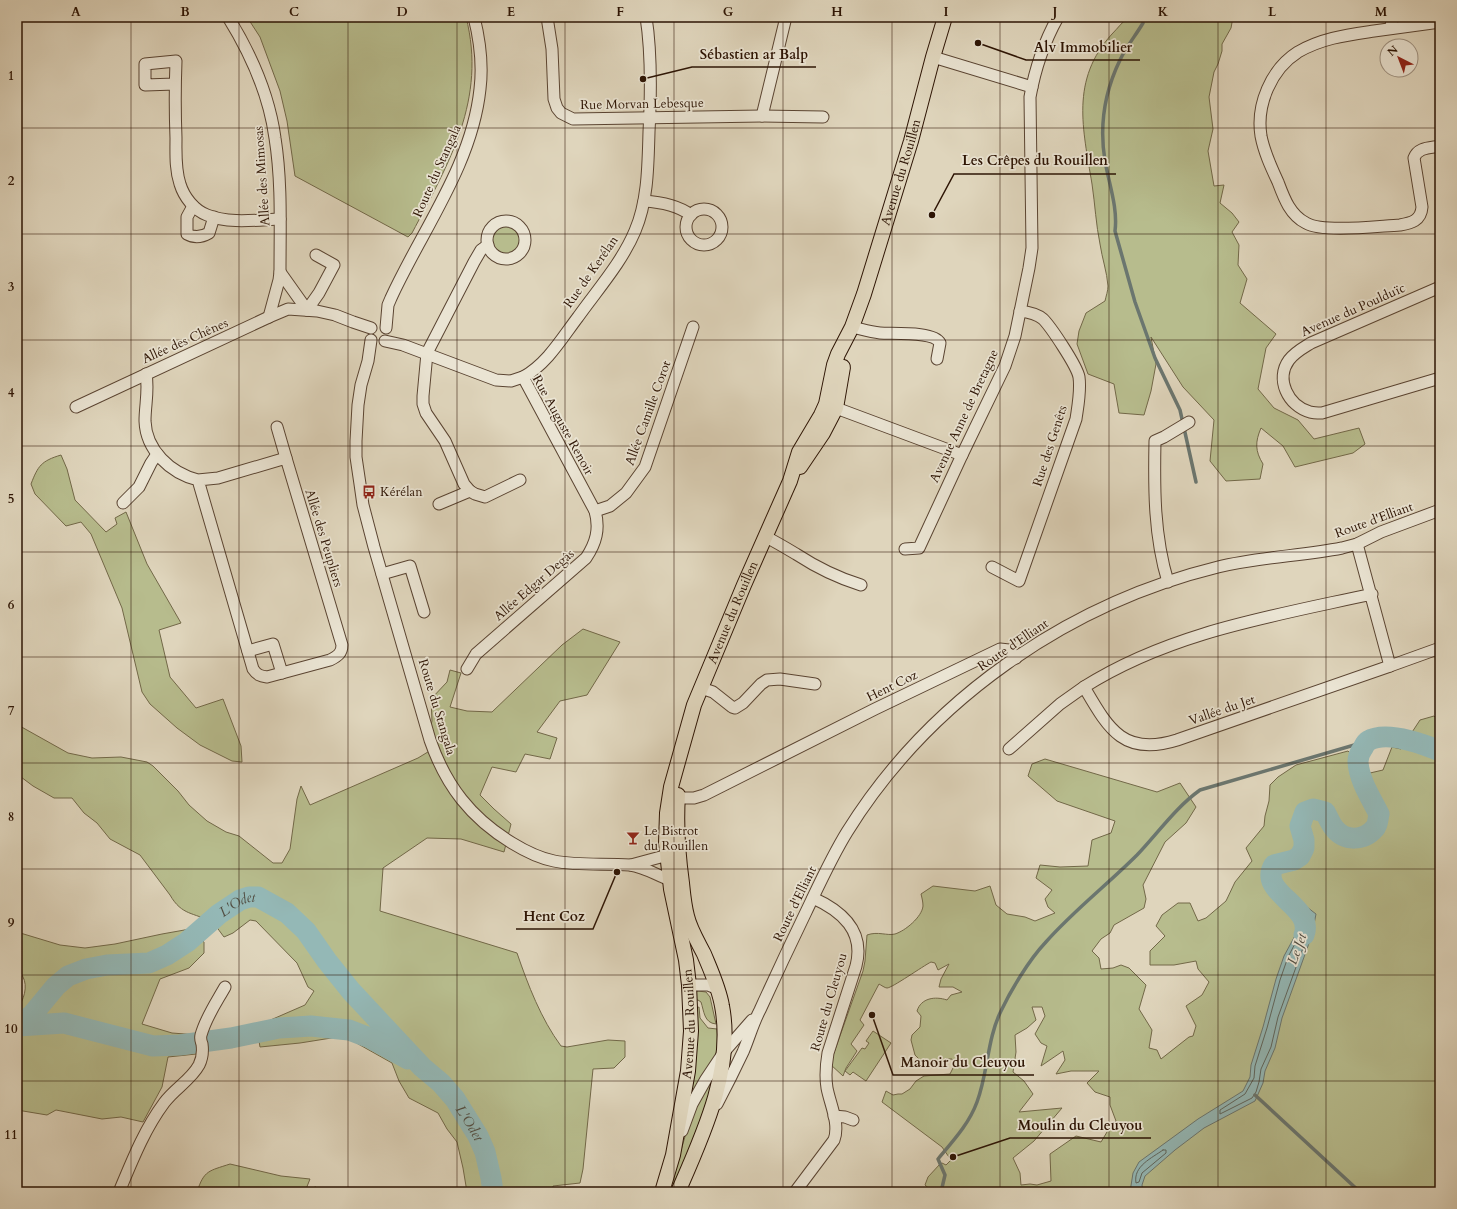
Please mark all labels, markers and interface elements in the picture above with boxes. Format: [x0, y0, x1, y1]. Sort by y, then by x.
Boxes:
text: A [71, 3, 81, 21]
text: B [180, 3, 190, 21]
text: C [289, 3, 299, 21]
text: D [396, 3, 408, 21]
text: E [507, 3, 515, 21]
text: F [616, 3, 624, 21]
text: G [723, 3, 734, 21]
text: H [831, 3, 843, 21]
text: I [943, 3, 949, 21]
text: J [1051, 3, 1058, 21]
text: K [1158, 3, 1169, 21]
text: L [1268, 3, 1277, 21]
text: M [1375, 3, 1388, 21]
callout: Alv Immobilier [1026, 34, 1140, 60]
text: Alv Immobilier [1034, 38, 1133, 57]
north arrow [1379, 38, 1419, 78]
callout: Sébastien ar Balp [692, 41, 816, 67]
text: N [1384, 42, 1402, 60]
text: Sébastien ar Balp [700, 45, 808, 64]
text: 1 [8, 67, 14, 85]
street label: Rue Morvan Lebesque [580, 94, 704, 114]
street label: Avenue du Rouillen [877, 117, 925, 228]
street label: Route du Stangala [409, 121, 466, 220]
street label: Allée des Mimosas [250, 125, 274, 227]
callout: Les Crêpes du Rouillen [954, 148, 1116, 174]
text: Les Crêpes du Rouillen [962, 151, 1108, 170]
text: 2 [8, 172, 15, 190]
street label: Rue de Kerélan [559, 232, 623, 312]
text: 3 [8, 278, 15, 296]
street label: Avenue du Poulduïc [1298, 279, 1408, 341]
street label: Allée des Chênes [139, 314, 231, 368]
street label: Avenue Anne de Bretagne [925, 346, 1003, 486]
street label: Allée Camille Corot [621, 358, 675, 468]
street label: Rue Auguste Renoir [528, 372, 598, 479]
text: 4 [8, 384, 15, 402]
street label: Rue des Genêts [1028, 403, 1072, 489]
place label: Kérélan [380, 483, 423, 501]
bus stop icon: Kérélan [361, 484, 377, 500]
street label: Allée des Peupliers [301, 487, 347, 589]
text: 5 [8, 490, 14, 508]
street label: Route d'Elliant [1332, 498, 1416, 542]
street label: Allée Edgar Degâs [490, 545, 578, 625]
street label: Avenue du Rouillen [703, 558, 763, 667]
text: 6 [8, 596, 15, 614]
street label: Route d'Elliant [974, 615, 1052, 675]
street label: Route du Stangala [414, 657, 460, 758]
street label: Hent Coz [864, 666, 921, 706]
street label: Vallée du Jet [1186, 690, 1258, 730]
text: 7 [8, 702, 15, 720]
text: 8 [8, 808, 14, 826]
place label: Le Bistrot du Rouillen [644, 822, 709, 855]
bar icon: Le Bistrot du Rouillen [625, 830, 641, 846]
street label: Route d'Elliant [769, 863, 821, 945]
water label: L'Odet [215, 887, 256, 921]
callout: Hent Coz [516, 903, 593, 929]
text: Hent Coz [523, 907, 585, 926]
text: 9 [8, 914, 15, 932]
water label: Le Jet [1283, 930, 1312, 967]
street label: Route du Cleuyou [806, 951, 852, 1053]
street label: Avenue du Rouillen [678, 968, 700, 1080]
text: 10 [4, 1020, 18, 1038]
callout: Manoir du Cleuyou [893, 1049, 1034, 1075]
text: Manoir du Cleuyou [900, 1053, 1026, 1072]
water label: L'Odet [451, 1101, 489, 1145]
callout: Moulin du Cleuyou [1010, 1112, 1151, 1138]
text: Moulin du Cleuyou [1018, 1116, 1142, 1135]
text: 11 [4, 1126, 18, 1144]

